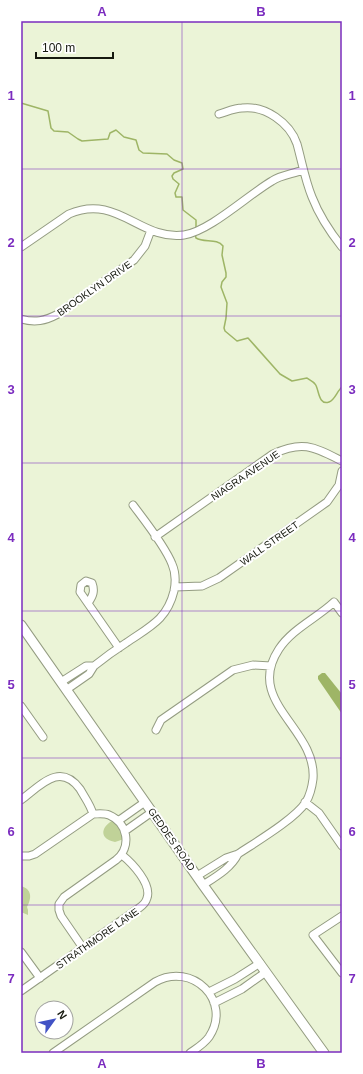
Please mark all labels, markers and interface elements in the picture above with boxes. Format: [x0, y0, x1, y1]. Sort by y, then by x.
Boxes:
text: A [97, 4, 107, 19]
text: B [256, 4, 266, 19]
scale bar [36, 34, 113, 60]
text: 100 m [42, 41, 75, 55]
text: 1 [7, 88, 15, 103]
text: 1 [348, 88, 356, 103]
text: 2 [7, 235, 15, 250]
text: 2 [348, 235, 356, 250]
street label: BROOKLYN DRIVE [55, 258, 134, 318]
text: 3 [7, 382, 15, 397]
text: 3 [348, 382, 356, 397]
street label: NIAGRA AVENUE [209, 448, 282, 502]
street label: WALL STREET [238, 519, 301, 568]
text: 4 [7, 530, 15, 545]
text: 4 [348, 530, 356, 545]
text: 5 [7, 677, 15, 692]
text: 5 [348, 677, 356, 692]
street label: GEDDES ROAD [146, 806, 197, 873]
text: 6 [7, 824, 15, 839]
text: 6 [348, 824, 356, 839]
street label: STRATHMORE LANE [54, 906, 141, 971]
text: 7 [7, 971, 15, 986]
text: 7 [348, 971, 356, 986]
north arrow [34, 1000, 74, 1040]
text: N [55, 1008, 70, 1021]
text: A [97, 1056, 107, 1071]
text: B [256, 1056, 266, 1071]

